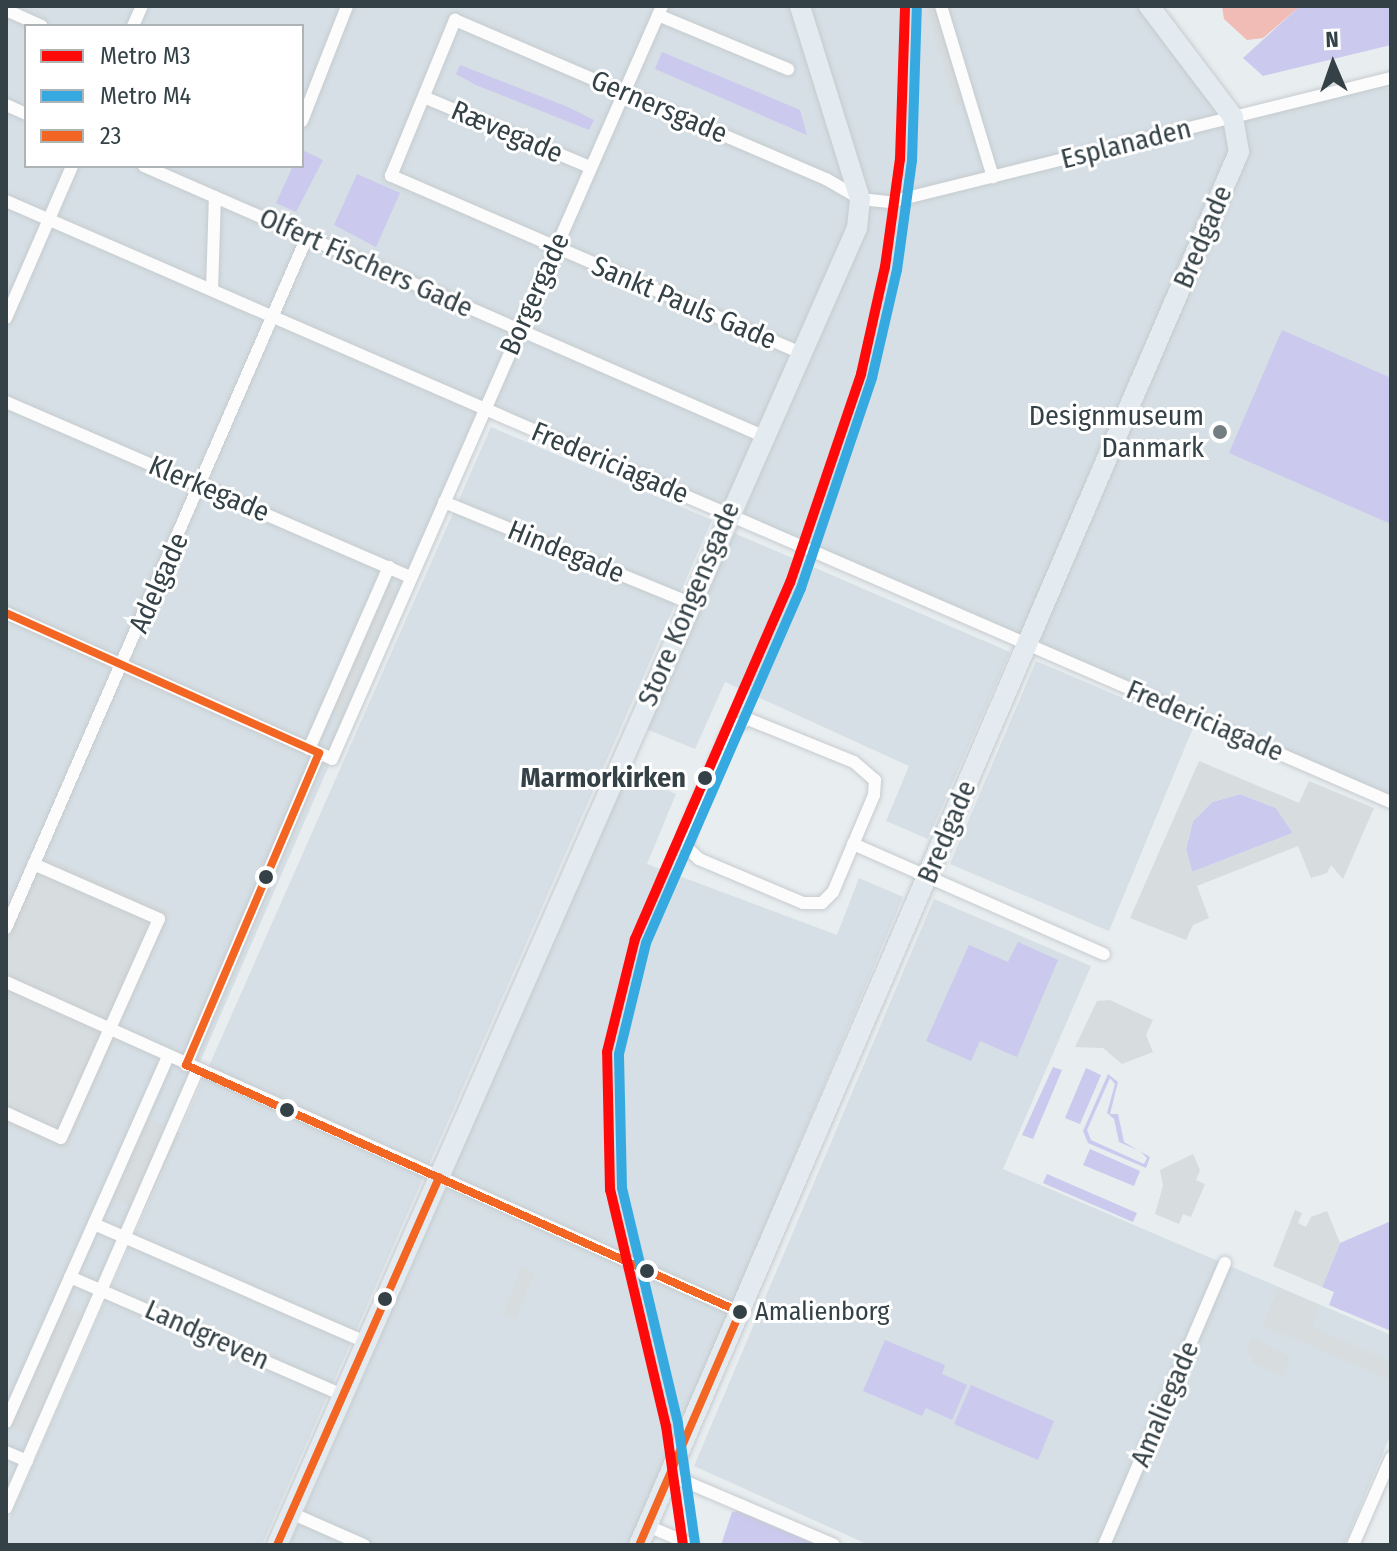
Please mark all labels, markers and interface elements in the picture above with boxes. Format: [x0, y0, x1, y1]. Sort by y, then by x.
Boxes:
legend [24, 24, 304, 168]
north arrow [1293, 24, 1373, 104]
text: N [1325, 26, 1339, 53]
text: Metro M3 [100, 42, 191, 70]
street label: Gernersgade [586, 63, 732, 151]
text: Metro M4 [100, 82, 191, 110]
street label: Rævegade [446, 94, 568, 170]
street label: Esplanaden [1057, 112, 1195, 176]
text: 23 [100, 122, 121, 150]
street label: Bredgade [1166, 181, 1240, 293]
street label: Olfert Fischers Gade [254, 201, 478, 325]
street label: Borgergade [493, 228, 577, 360]
street label: Sankt Pauls Gade [587, 249, 781, 357]
place label: Designmuseum Danmark [1029, 399, 1204, 465]
street label: Fredericiagade [526, 415, 694, 511]
marker: Designmuseum Danmark [1211, 423, 1229, 441]
street label: Klerkegade [144, 449, 274, 529]
street label: Store Kongensgade [631, 497, 747, 711]
street label: Hindegade [503, 513, 629, 591]
street label: Adelgade [122, 528, 196, 638]
street label: Fredericiagade [1121, 673, 1289, 769]
place label: Marmorkirken [521, 761, 686, 795]
marker: Marmorkirken [693, 766, 717, 790]
street label: Bredgade [910, 776, 984, 888]
unlabelled marker [258, 869, 274, 885]
unlabelled marker [279, 1102, 295, 1118]
unlabelled marker [639, 1263, 655, 1279]
unlabelled marker [377, 1291, 393, 1307]
street label: Landgreven [140, 1293, 274, 1377]
place label: Amalienborg [755, 1296, 890, 1328]
marker: Amalienborg [732, 1304, 748, 1320]
street label: Amaliegade [1124, 1336, 1206, 1472]

